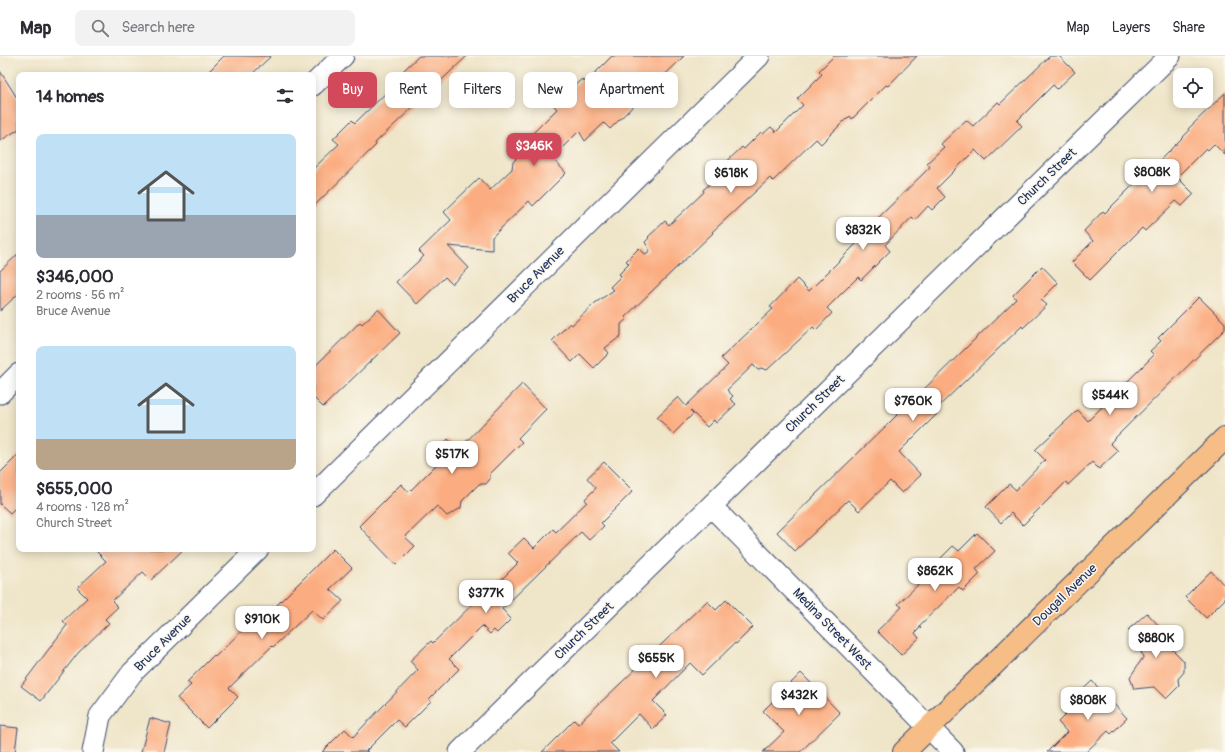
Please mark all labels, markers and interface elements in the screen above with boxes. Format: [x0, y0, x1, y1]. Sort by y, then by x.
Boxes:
search box [75, 10, 355, 46]
text: Map [20, 16, 51, 40]
icon: search [89, 17, 111, 39]
text: Search here [121, 18, 195, 37]
text: Map [1067, 19, 1090, 36]
text: Layers [1112, 19, 1150, 36]
text: Share [1172, 19, 1205, 36]
map controls [1173, 68, 1213, 108]
button: locate [1173, 68, 1213, 108]
chip: Buy [328, 72, 377, 108]
chip: Rent [385, 72, 441, 108]
chip: Filters [449, 72, 515, 108]
chip: New [523, 72, 577, 108]
chip: Apartment [585, 72, 678, 108]
icon: filters [274, 85, 296, 107]
text: 14 homes [36, 86, 104, 107]
pin: $346K [506, 133, 562, 167]
text: $346K [515, 138, 553, 154]
street label: Church Street [1014, 144, 1080, 209]
pin: $808K [1124, 159, 1180, 193]
icon: home [130, 160, 202, 232]
pin: $618K [703, 160, 759, 194]
text: $808K [1134, 164, 1170, 180]
text: $618K [714, 165, 748, 181]
pin: $832K [835, 217, 891, 251]
text: $832K [845, 222, 881, 238]
street label: Bruce Avenue [504, 243, 568, 307]
text: $346,000 [36, 266, 114, 287]
text: 2 rooms · 56 m² [36, 287, 124, 303]
text: Bruce Avenue [36, 303, 110, 319]
street label: Church Street [782, 371, 848, 436]
icon: home [130, 372, 202, 444]
pin: $544K [1082, 382, 1138, 416]
text: $544K [1091, 387, 1129, 403]
pin: $760K [885, 388, 941, 422]
text: $760K [894, 393, 932, 409]
pin: $517K [424, 441, 480, 475]
text: $517K [435, 446, 469, 462]
text: $655,000 [36, 478, 113, 499]
text: 4 rooms · 128 m² [36, 499, 129, 515]
text: Church Street [36, 515, 112, 531]
pin: $862K [907, 558, 963, 592]
street label: Dougall Avenue [1030, 560, 1101, 630]
text: $862K [917, 563, 953, 579]
pin: $377K [458, 580, 514, 614]
text: $377K [468, 585, 504, 601]
street label: Medina Street West [789, 585, 876, 674]
street label: Church Street [551, 598, 617, 663]
pin: $910K [234, 606, 290, 640]
street label: Bruce Avenue [131, 611, 195, 675]
text: $910K [244, 611, 280, 627]
pin: $880K [1128, 625, 1184, 659]
text: $880K [1138, 630, 1174, 646]
pin: $655K [628, 645, 684, 679]
text: $655K [638, 650, 674, 666]
pin: $432K [771, 682, 827, 716]
text: $432K [781, 687, 817, 703]
pin: $808K [1060, 687, 1116, 721]
text: $808K [1070, 692, 1106, 708]

